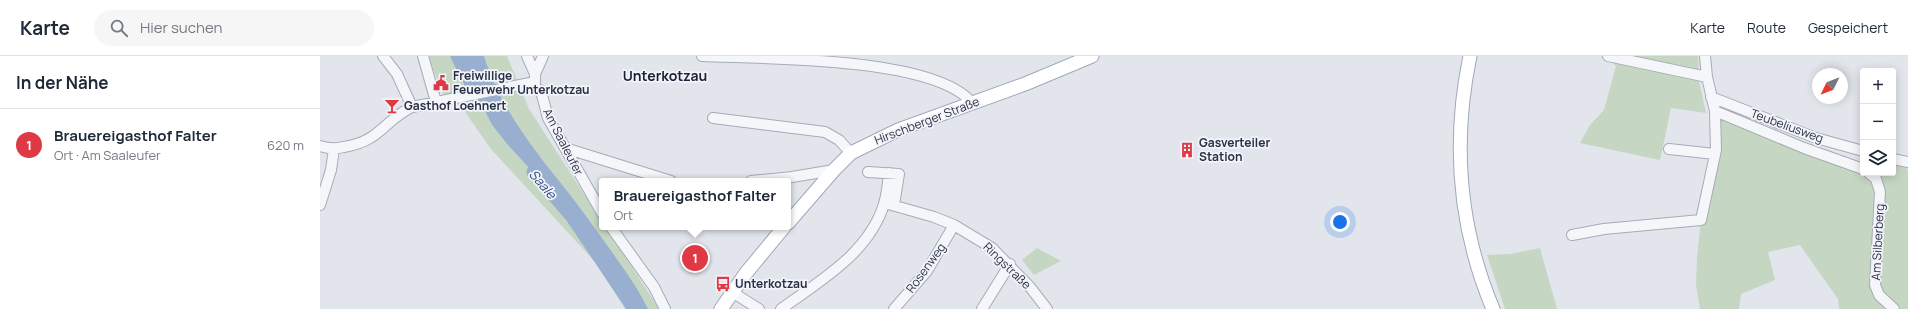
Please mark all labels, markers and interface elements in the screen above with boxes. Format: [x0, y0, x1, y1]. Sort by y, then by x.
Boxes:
search box [94, 10, 374, 46]
text: Karte [20, 15, 70, 41]
icon: search [108, 17, 130, 39]
text: Hier suchen [140, 17, 222, 38]
text: Karte [1690, 18, 1725, 37]
text: Route [1747, 18, 1786, 37]
text: Gespeichert [1808, 18, 1888, 37]
district label: Unterkotzau [623, 66, 707, 85]
place label: Freiwillige Feuerwehr Unterkotzau [453, 67, 590, 98]
north arrow [1812, 68, 1848, 104]
map controls [1860, 68, 1896, 176]
button: + [1860, 68, 1896, 104]
text: In der Nähe [16, 71, 109, 94]
public building icon: Freiwillige Feuerwehr Unterkotzau [432, 74, 450, 92]
street label: Hirschberger Straße [872, 93, 982, 148]
bar icon: Gasthof Loehnert [383, 97, 401, 115]
place label: Gasthof Loehnert [404, 97, 506, 114]
street label: Teubeliusweg [1748, 104, 1826, 147]
button: − [1860, 104, 1896, 140]
street label: Am Saaleufer [539, 105, 588, 179]
text: Brauereigasthof Falter [54, 125, 217, 146]
place label: Gasverteiler Station [1199, 134, 1270, 165]
text: 1 [26, 136, 32, 154]
text: 620 m [267, 136, 304, 154]
button: layers [1860, 140, 1896, 176]
building icon: Gasverteiler Station [1178, 141, 1196, 159]
text: Ort · Am Saaleufer [54, 146, 161, 164]
water label: Saale [525, 166, 562, 203]
popup [599, 178, 791, 230]
text: Brauereigasthof Falter [614, 185, 776, 206]
street label: Am Silberberg [1867, 203, 1888, 281]
text: Ort [614, 206, 633, 224]
your location [1330, 212, 1350, 232]
street label: Ringstraße [980, 238, 1035, 293]
street label: Rosenweg [902, 239, 950, 296]
pin: 1 [682, 243, 708, 273]
bus stop icon: Unterkotzau [714, 275, 732, 293]
place label: Unterkotzau [735, 275, 807, 292]

